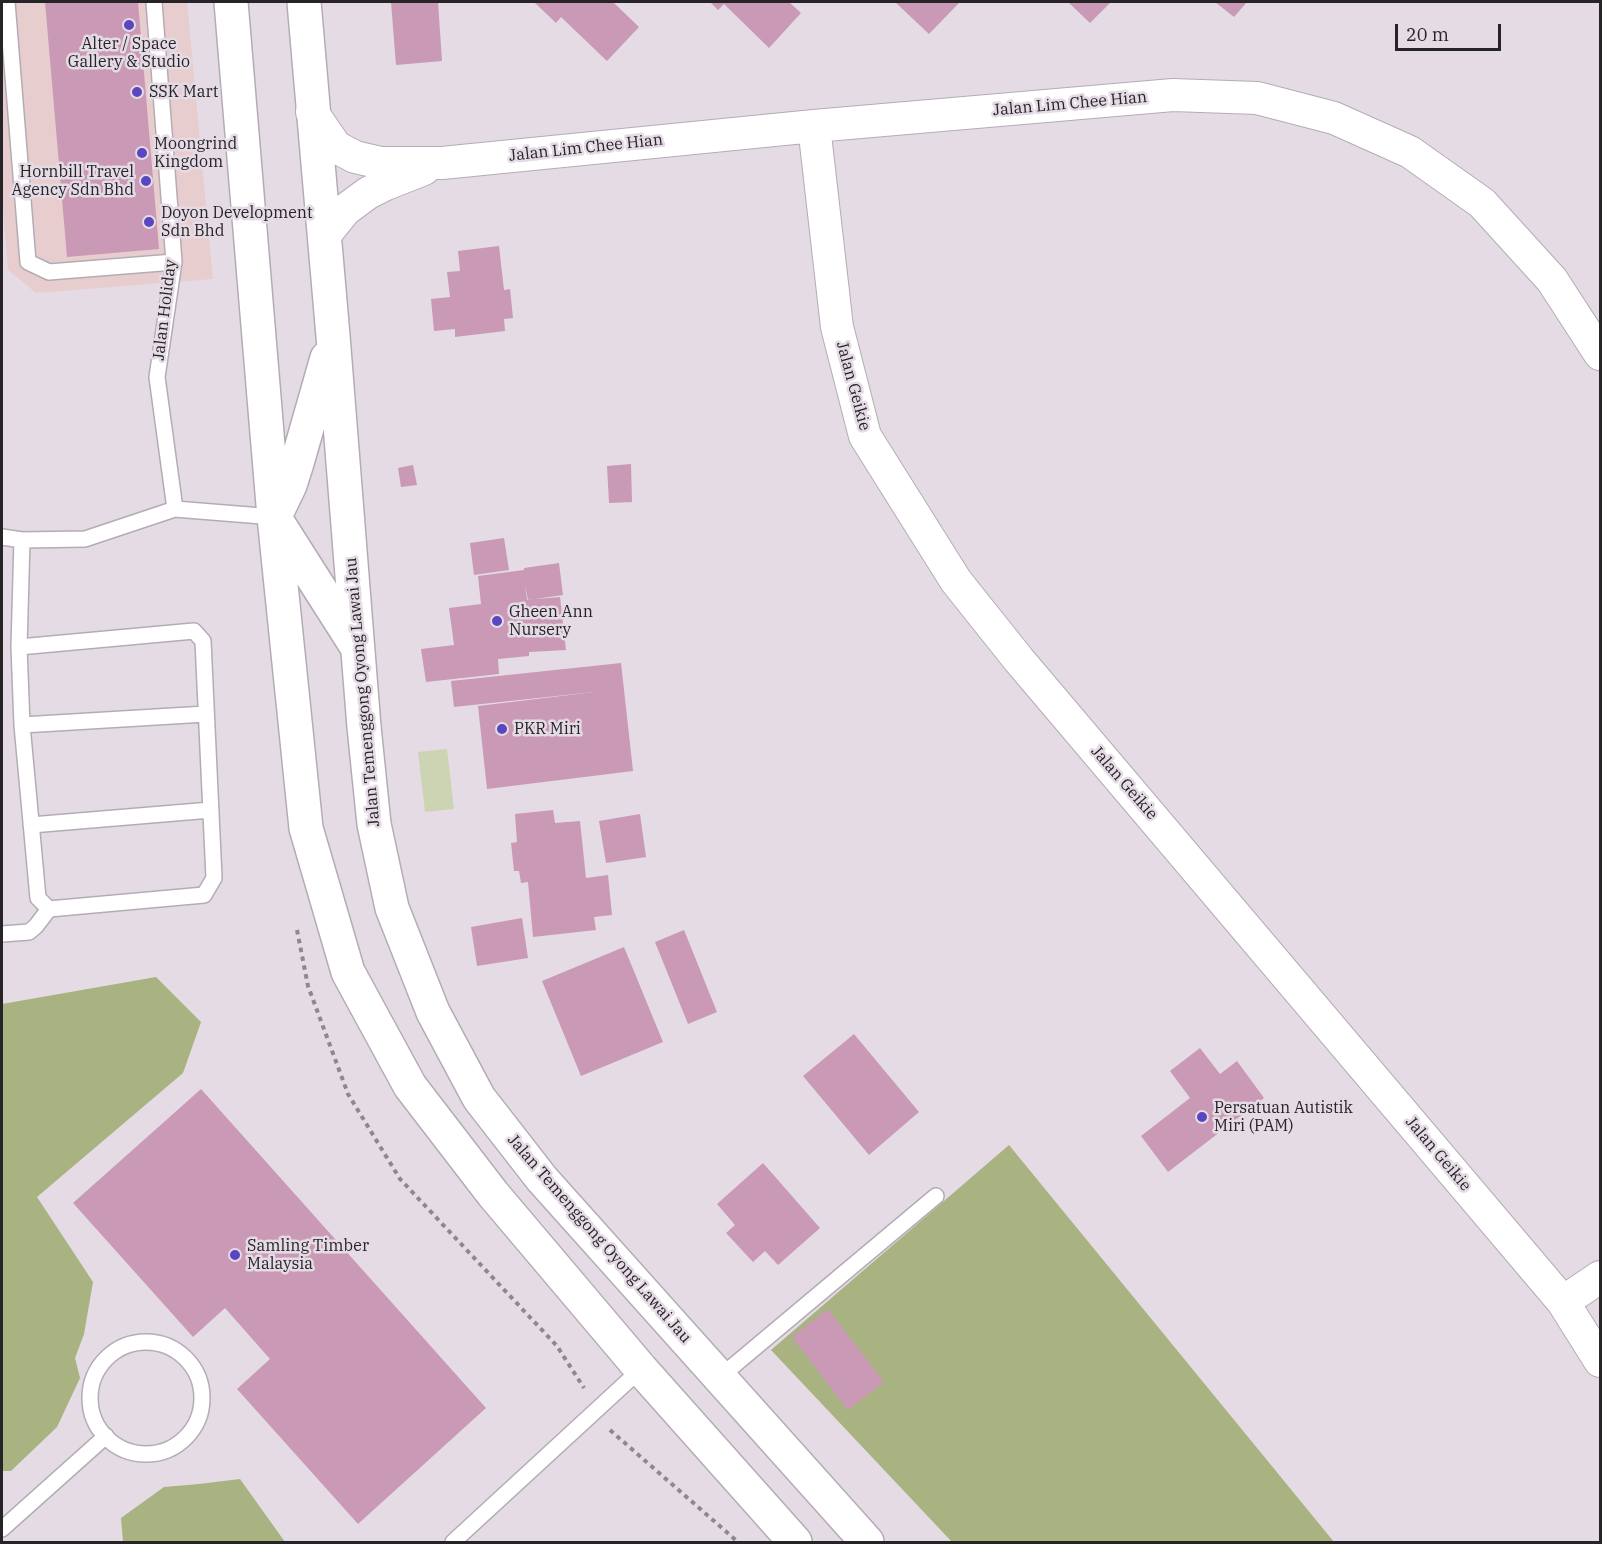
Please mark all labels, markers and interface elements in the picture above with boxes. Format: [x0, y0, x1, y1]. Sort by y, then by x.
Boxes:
scale bar [1398, 12, 1504, 50]
marker: Alter / Space Gallery & Studio [122, 18, 136, 32]
text: 20 m [1406, 23, 1449, 46]
place label: Alter / Space Gallery & Studio [68, 34, 190, 72]
place label: SSK Mart [149, 82, 218, 102]
marker: SSK Mart [130, 85, 144, 99]
street label: Jalan Lim Chee Hian [992, 88, 1148, 120]
street label: Jalan Lim Chee Hian [508, 130, 664, 166]
place label: Moongrind Kingdom [154, 134, 237, 172]
marker: Moongrind Kingdom [135, 146, 149, 160]
place label: Hornbill Travel Agency Sdn Bhd [12, 162, 134, 200]
marker: Hornbill Travel Agency Sdn Bhd [139, 174, 153, 188]
place label: Doyon Development Sdn Bhd [161, 203, 313, 241]
marker: Doyon Development Sdn Bhd [142, 215, 156, 229]
street label: Jalan Holiday [149, 258, 181, 362]
street label: Jalan Geikie [832, 339, 874, 433]
street label: Jalan Temenggong Oyong Lawai Jau [342, 557, 384, 827]
place label: Gheen Ann Nursery [509, 602, 593, 640]
marker: Gheen Ann Nursery [490, 614, 504, 628]
place label: PKR Miri [514, 719, 581, 739]
marker: PKR Miri [495, 722, 509, 736]
street label: Jalan Geikie [1087, 742, 1161, 824]
place label: Persatuan Autistik Miri (PAM) [1214, 1098, 1353, 1136]
marker: Persatuan Autistik Miri (PAM) [1195, 1110, 1209, 1124]
street label: Jalan Geikie [1401, 1113, 1475, 1195]
street label: Jalan Temenggong Oyong Lawai Jau [503, 1131, 695, 1347]
place label: Samling Timber Malaysia [247, 1236, 369, 1274]
marker: Samling Timber Malaysia [228, 1248, 242, 1262]

